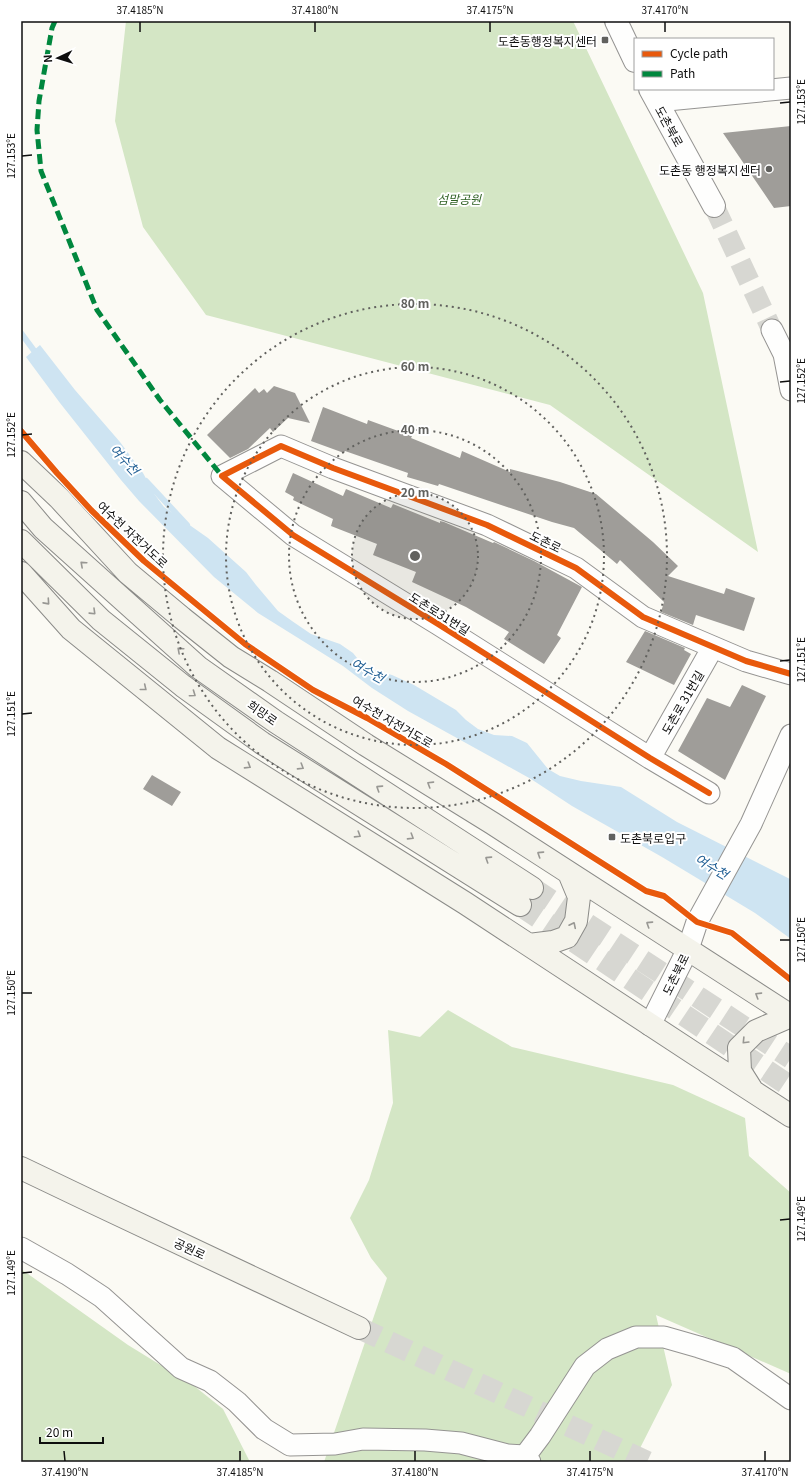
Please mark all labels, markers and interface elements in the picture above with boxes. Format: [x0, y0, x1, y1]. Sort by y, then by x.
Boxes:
text: 37.4185°N [116, 2, 164, 17]
text: 37.4180°N [291, 2, 339, 17]
text: 37.4175°N [466, 2, 514, 17]
text: 37.4170°N [641, 2, 689, 17]
place label: 도촌동행정복지센터 [498, 32, 597, 49]
marker: 도촌동행정복지센터 [600, 35, 610, 45]
north arrow [38, 38, 78, 78]
legend [634, 38, 774, 90]
text: Cycle path [670, 44, 728, 61]
text: N [39, 54, 55, 63]
text: Path [670, 64, 695, 81]
text: 127.153°E [793, 79, 808, 125]
street label: 도촌북로 [652, 103, 688, 149]
text: 127.153°E [3, 133, 18, 179]
place label: 도촌동 행정복지센터 [659, 161, 761, 178]
marker: 도촌동 행정복지센터 [764, 164, 774, 174]
park label: 섬말공원 [437, 190, 482, 207]
text: 80 m [401, 294, 429, 311]
text: 60 m [401, 357, 429, 374]
text: 127.152°E [793, 358, 808, 404]
text: 127.152°E [3, 412, 18, 458]
text: 40 m [401, 420, 429, 437]
water label: 여수천 [106, 439, 145, 479]
text: 20 m [401, 483, 429, 500]
street label: 여수천 자전거도로 [94, 497, 172, 571]
street label: 도촌로 [527, 526, 565, 556]
centre of rings [408, 549, 422, 563]
one-way arrow [80, 561, 88, 568]
street label: 도촌로31번길 [406, 588, 474, 638]
one-way arrow [42, 597, 49, 604]
one-way arrow [88, 607, 96, 615]
text: 127.151°E [793, 637, 808, 683]
one-way arrow [177, 648, 185, 655]
water label: 여수천 [348, 653, 389, 688]
street label: 도촌로 31번길 [657, 667, 707, 737]
one-way arrow [139, 683, 147, 690]
one-way arrow [189, 689, 196, 696]
text: 127.151°E [3, 691, 18, 737]
street label: 여수천 자전거도로 [349, 691, 437, 751]
street label: 희망로 [245, 696, 281, 728]
one-way arrow [243, 761, 250, 768]
one-way arrow [297, 763, 304, 770]
one-way arrow [427, 782, 434, 789]
one-way arrow [376, 786, 383, 793]
place label: 도촌북로입구 [620, 829, 686, 846]
one-way arrow [353, 830, 360, 837]
one-way arrow [407, 832, 414, 839]
marker: 도촌북로입구 [607, 832, 617, 842]
water label: 여수천 [692, 849, 733, 884]
one-way arrow [537, 851, 544, 858]
one-way arrow [485, 857, 492, 864]
text: 127.150°E [793, 917, 808, 963]
one-way arrow [646, 921, 653, 929]
one-way arrow [568, 922, 576, 929]
street label: 도촌북로 [658, 950, 692, 998]
text: 127.150°E [3, 970, 18, 1016]
one-way arrow [755, 992, 762, 1000]
one-way arrow [743, 1036, 750, 1044]
text: 127.149°E [793, 1196, 808, 1242]
street label: 공원로 [171, 1233, 209, 1263]
text: 127.149°E [3, 1250, 18, 1296]
scale bar [40, 1419, 103, 1445]
text: 20 m [46, 1423, 73, 1440]
text: 37.4190°N [41, 1464, 89, 1479]
text: 37.4185°N [216, 1464, 264, 1479]
text: 37.4180°N [391, 1464, 439, 1479]
text: 37.4175°N [566, 1464, 614, 1479]
text: 37.4170°N [741, 1464, 789, 1479]

